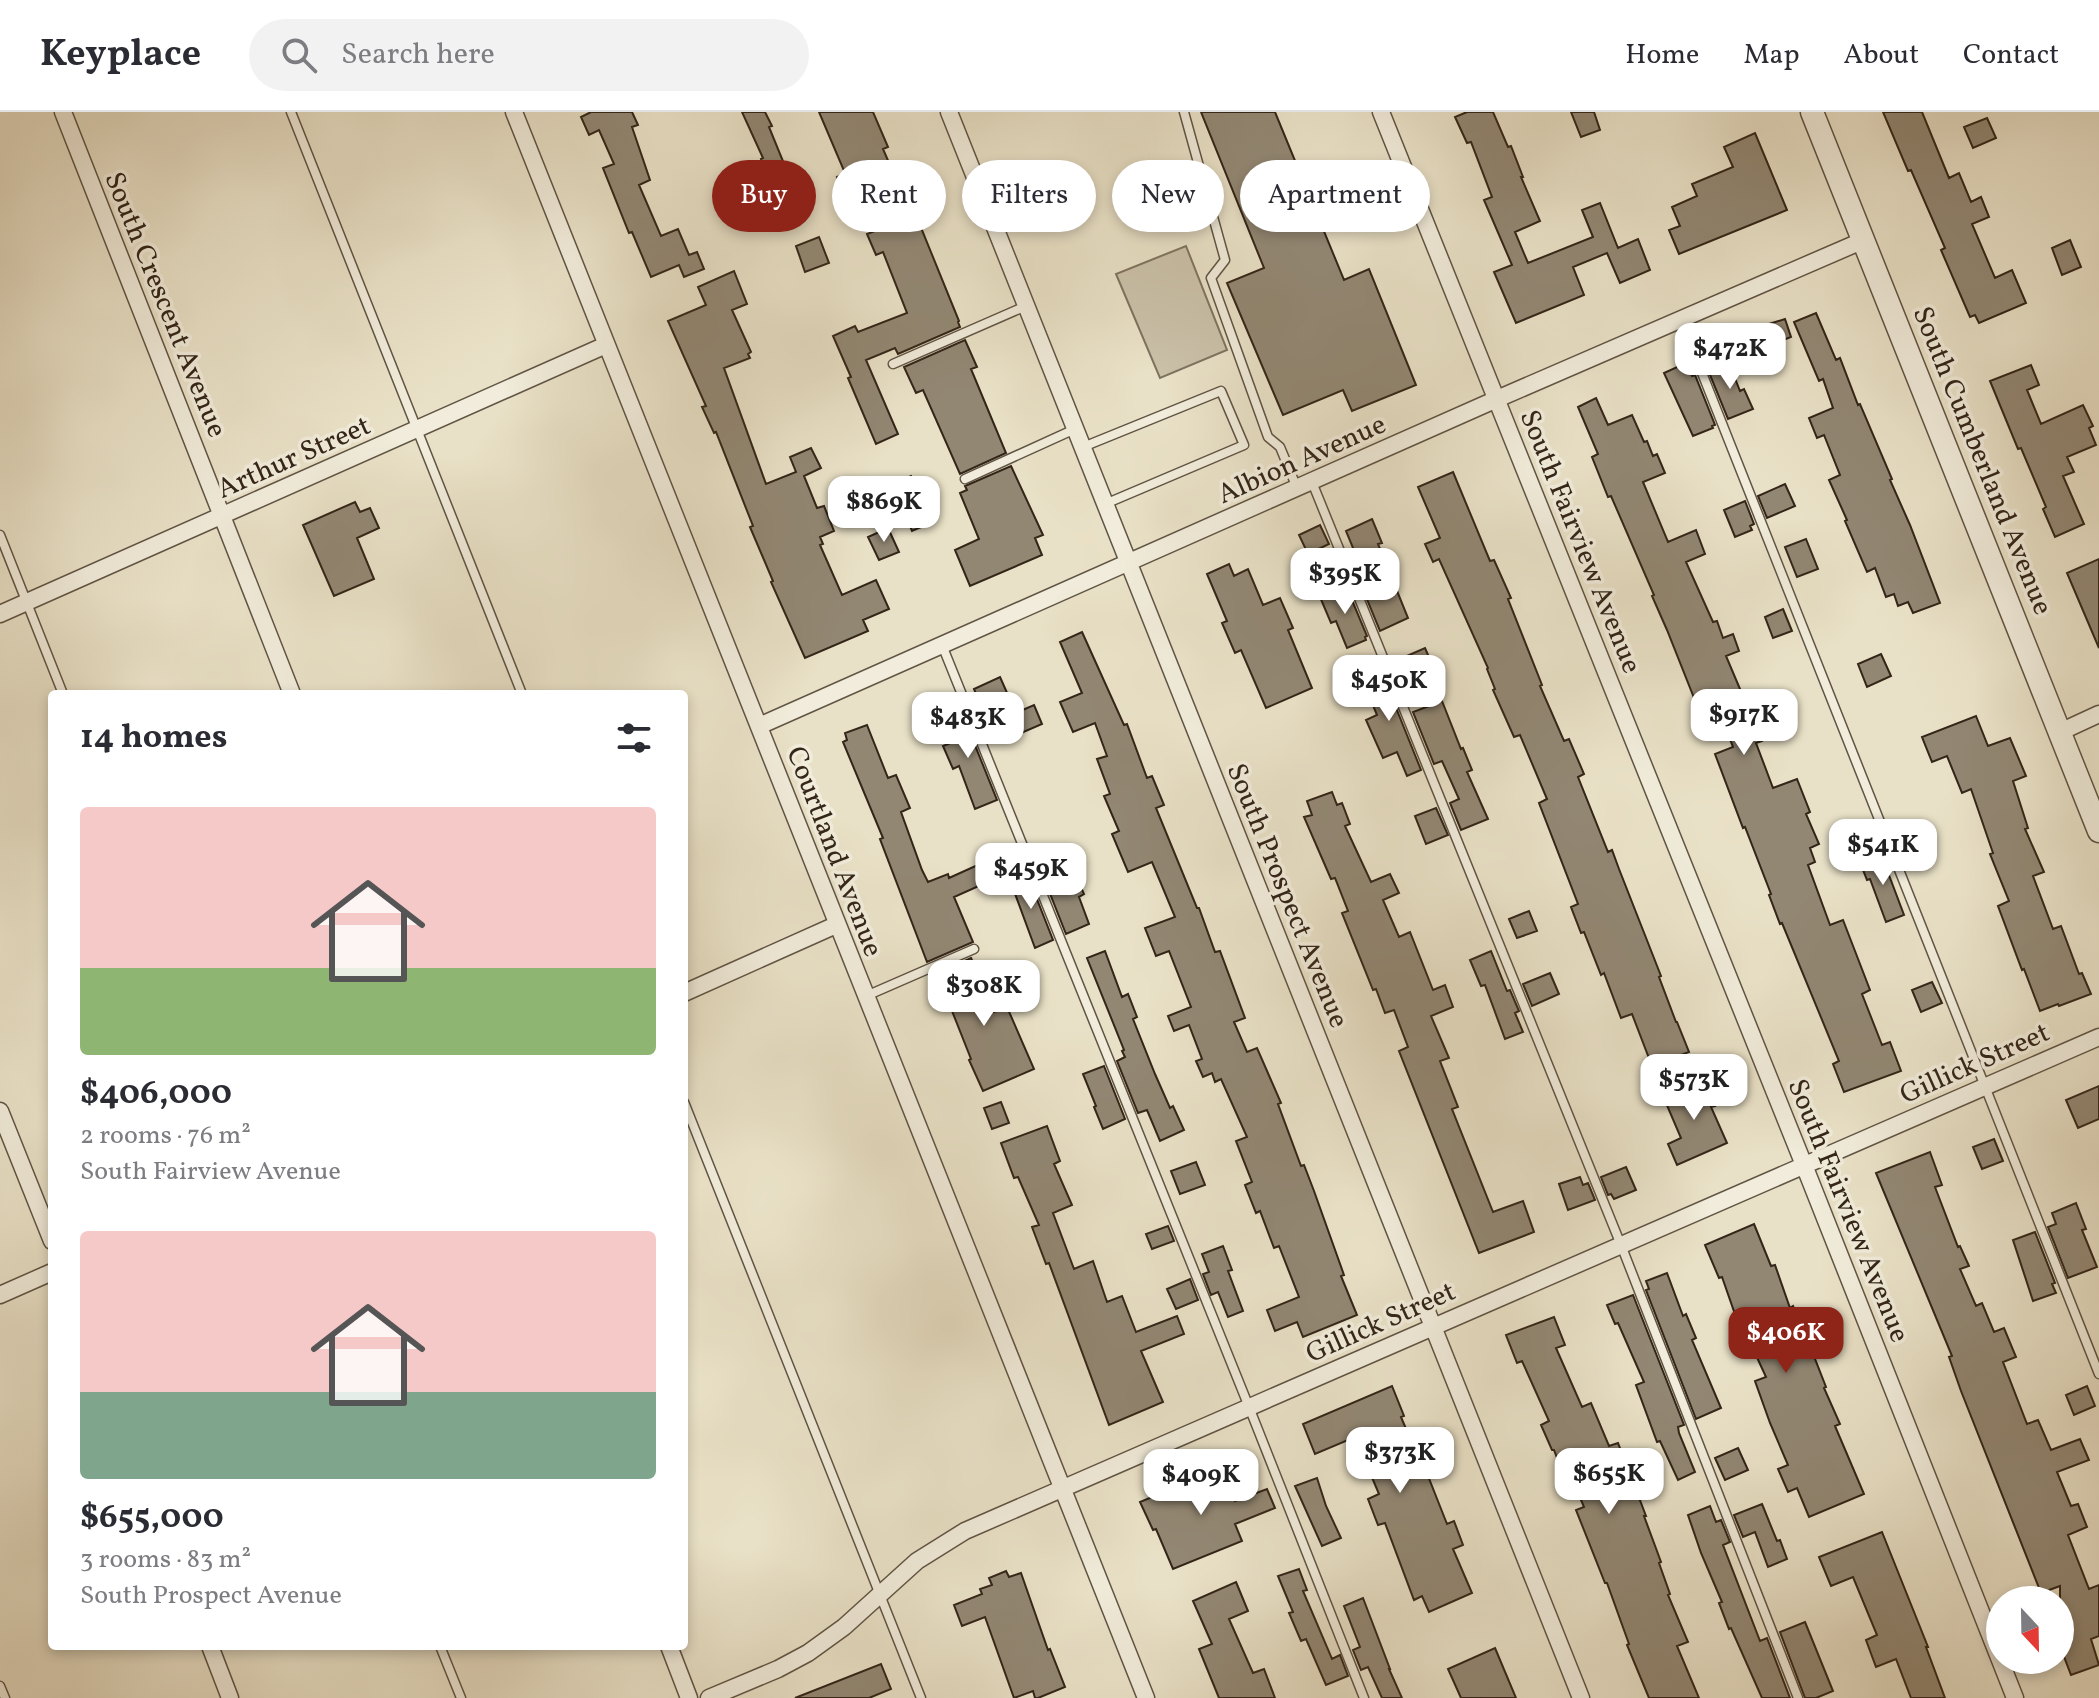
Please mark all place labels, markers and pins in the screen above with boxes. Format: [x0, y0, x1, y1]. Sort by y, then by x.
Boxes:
pin: $472K [1674, 323, 1786, 391]
pin: $869K [828, 476, 940, 544]
pin: $395K [1289, 548, 1401, 616]
pin: $450K [1333, 655, 1445, 723]
pin: $917K [1688, 689, 1800, 757]
pin: $483K [912, 692, 1024, 760]
pin: $541K [1827, 819, 1939, 887]
pin: $459K [975, 843, 1087, 911]
pin: $308K [928, 960, 1040, 1028]
pin: $573K [1638, 1054, 1750, 1122]
pin: $406K [1730, 1307, 1842, 1375]
pin: $373K [1344, 1427, 1456, 1495]
pin: $655K [1553, 1448, 1665, 1516]
pin: $409K [1145, 1449, 1257, 1517]

